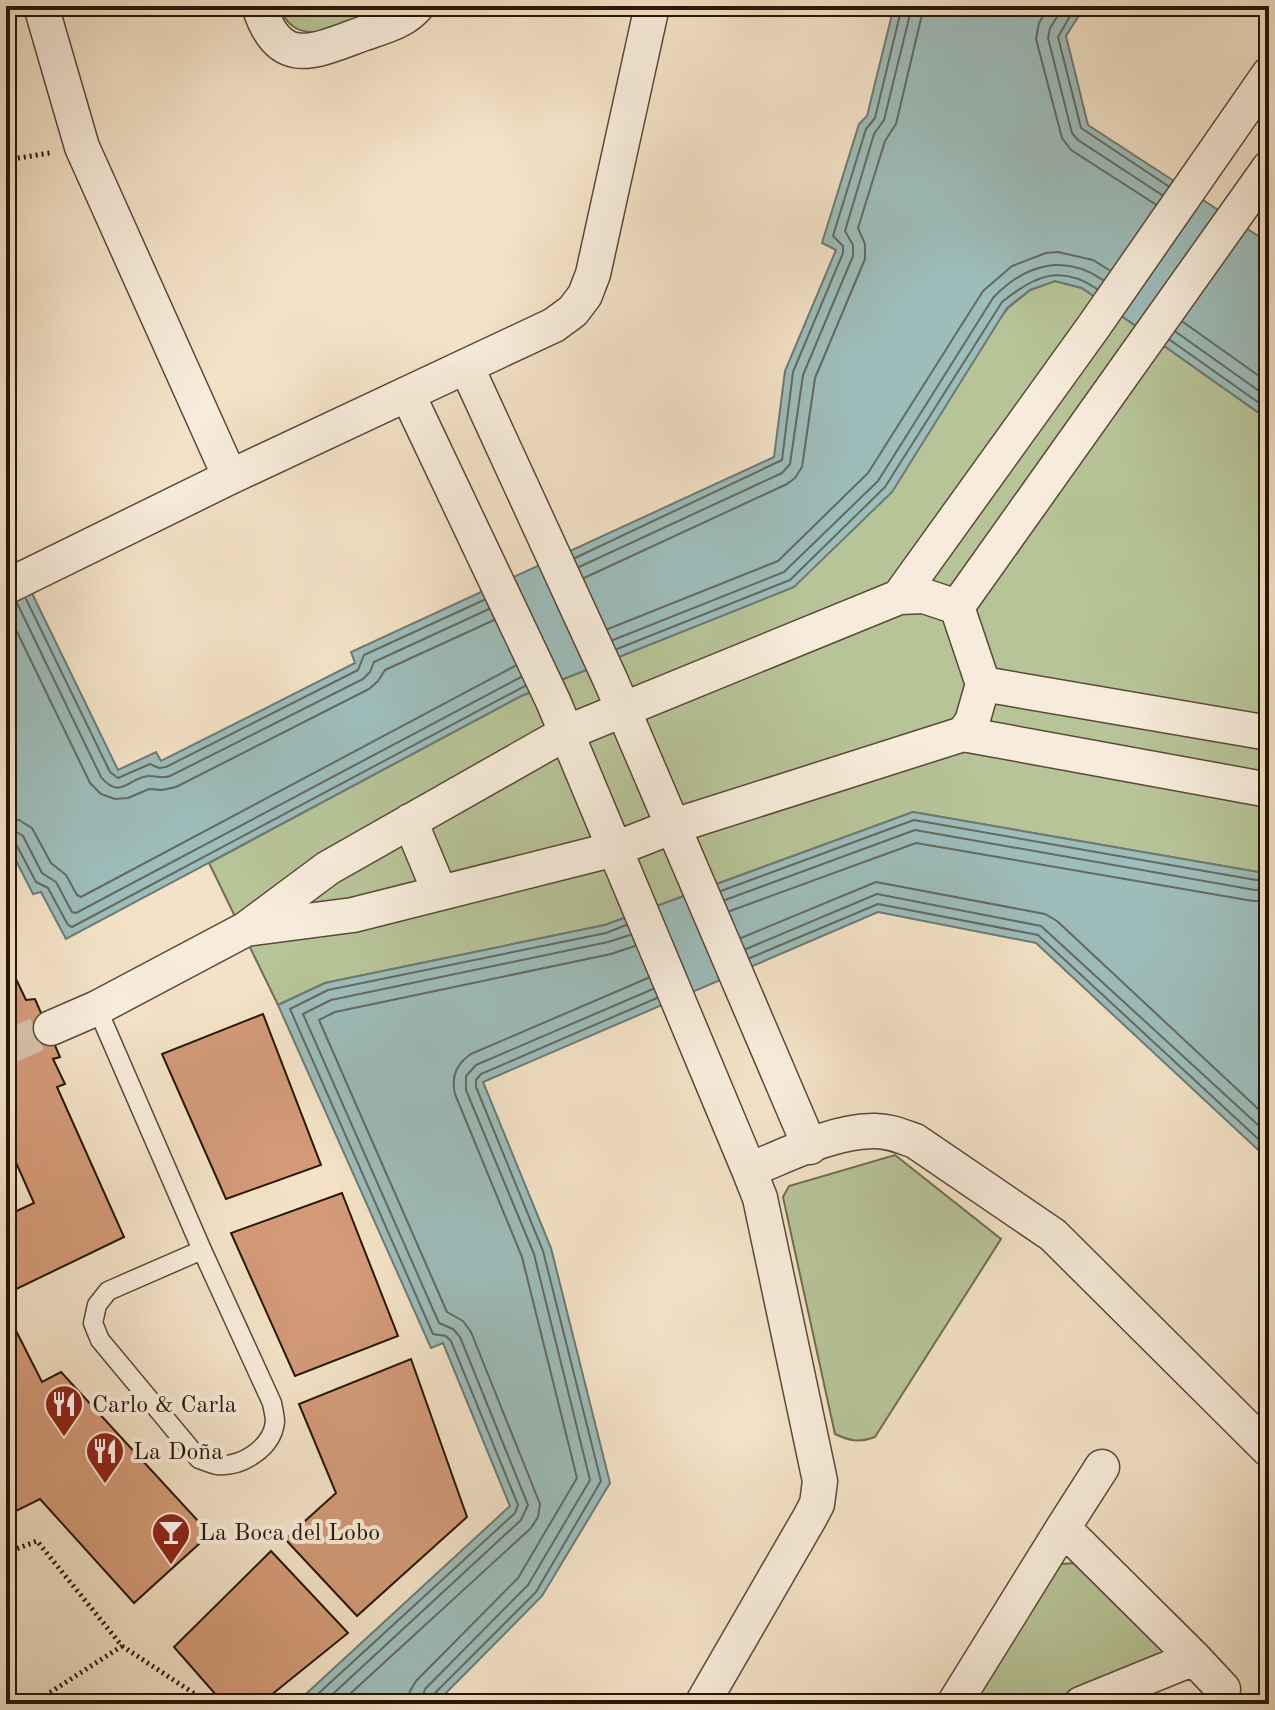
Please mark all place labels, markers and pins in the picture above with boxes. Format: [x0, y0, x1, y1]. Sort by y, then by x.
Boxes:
restaurant icon: Carlo & Carla [43, 1383, 85, 1438]
place label: Carlo & Carla [92, 1394, 237, 1418]
restaurant icon: La Doña [84, 1430, 126, 1485]
place label: La Doña [133, 1441, 223, 1465]
bar icon: La Boca del Lobo [150, 1511, 192, 1566]
place label: La Boca del Lobo [199, 1522, 380, 1546]

